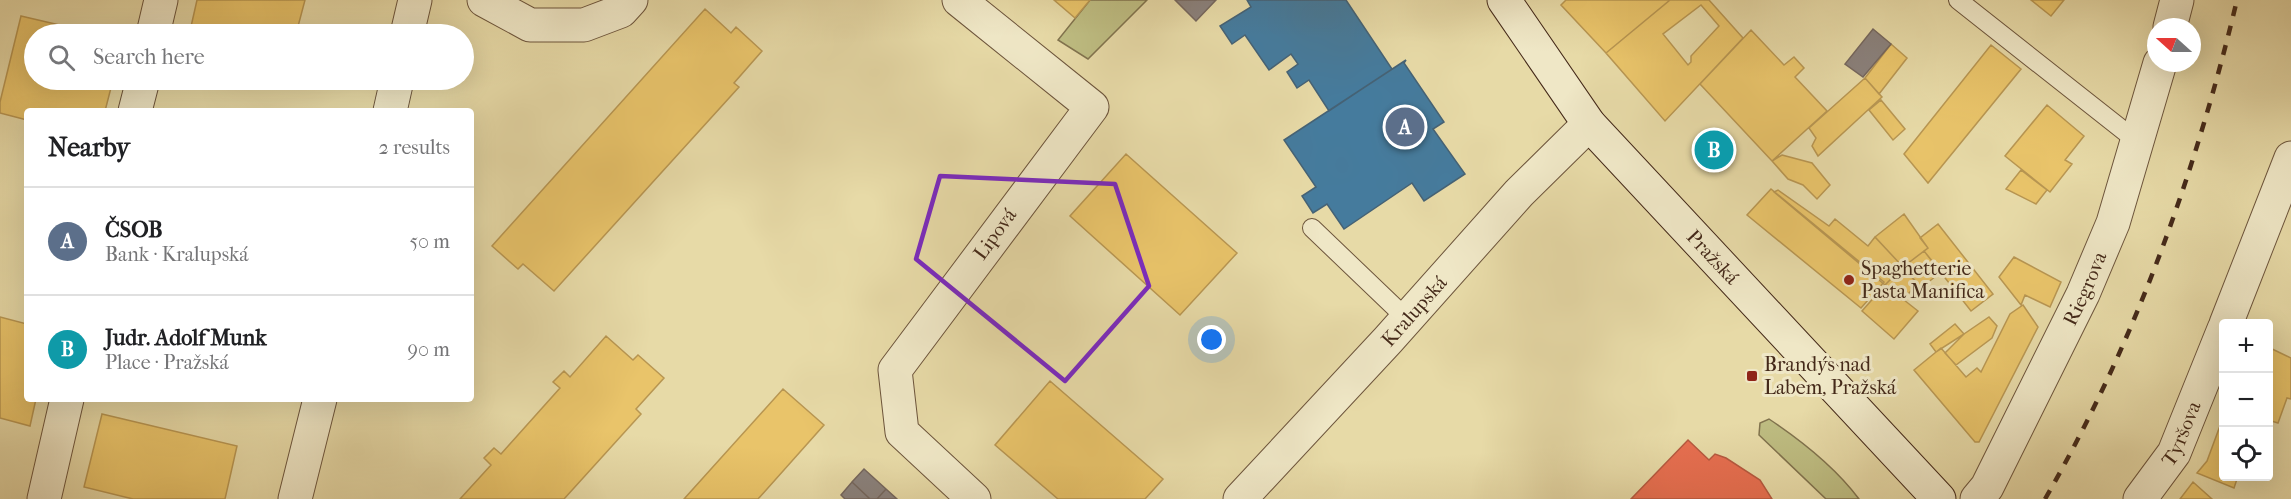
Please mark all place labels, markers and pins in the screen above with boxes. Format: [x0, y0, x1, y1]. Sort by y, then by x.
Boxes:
pin: A [1386, 104, 1424, 150]
pin: B [1694, 128, 1734, 172]
place label: Spaghetterie Pasta Manifica [1861, 257, 1985, 303]
marker: Spaghetterie Pasta Manifica [1842, 273, 1856, 287]
place label: Brandýs nad Labem, Pražská [1764, 353, 1897, 399]
marker: Brandýs nad Labem, Pražská [1745, 369, 1759, 383]

